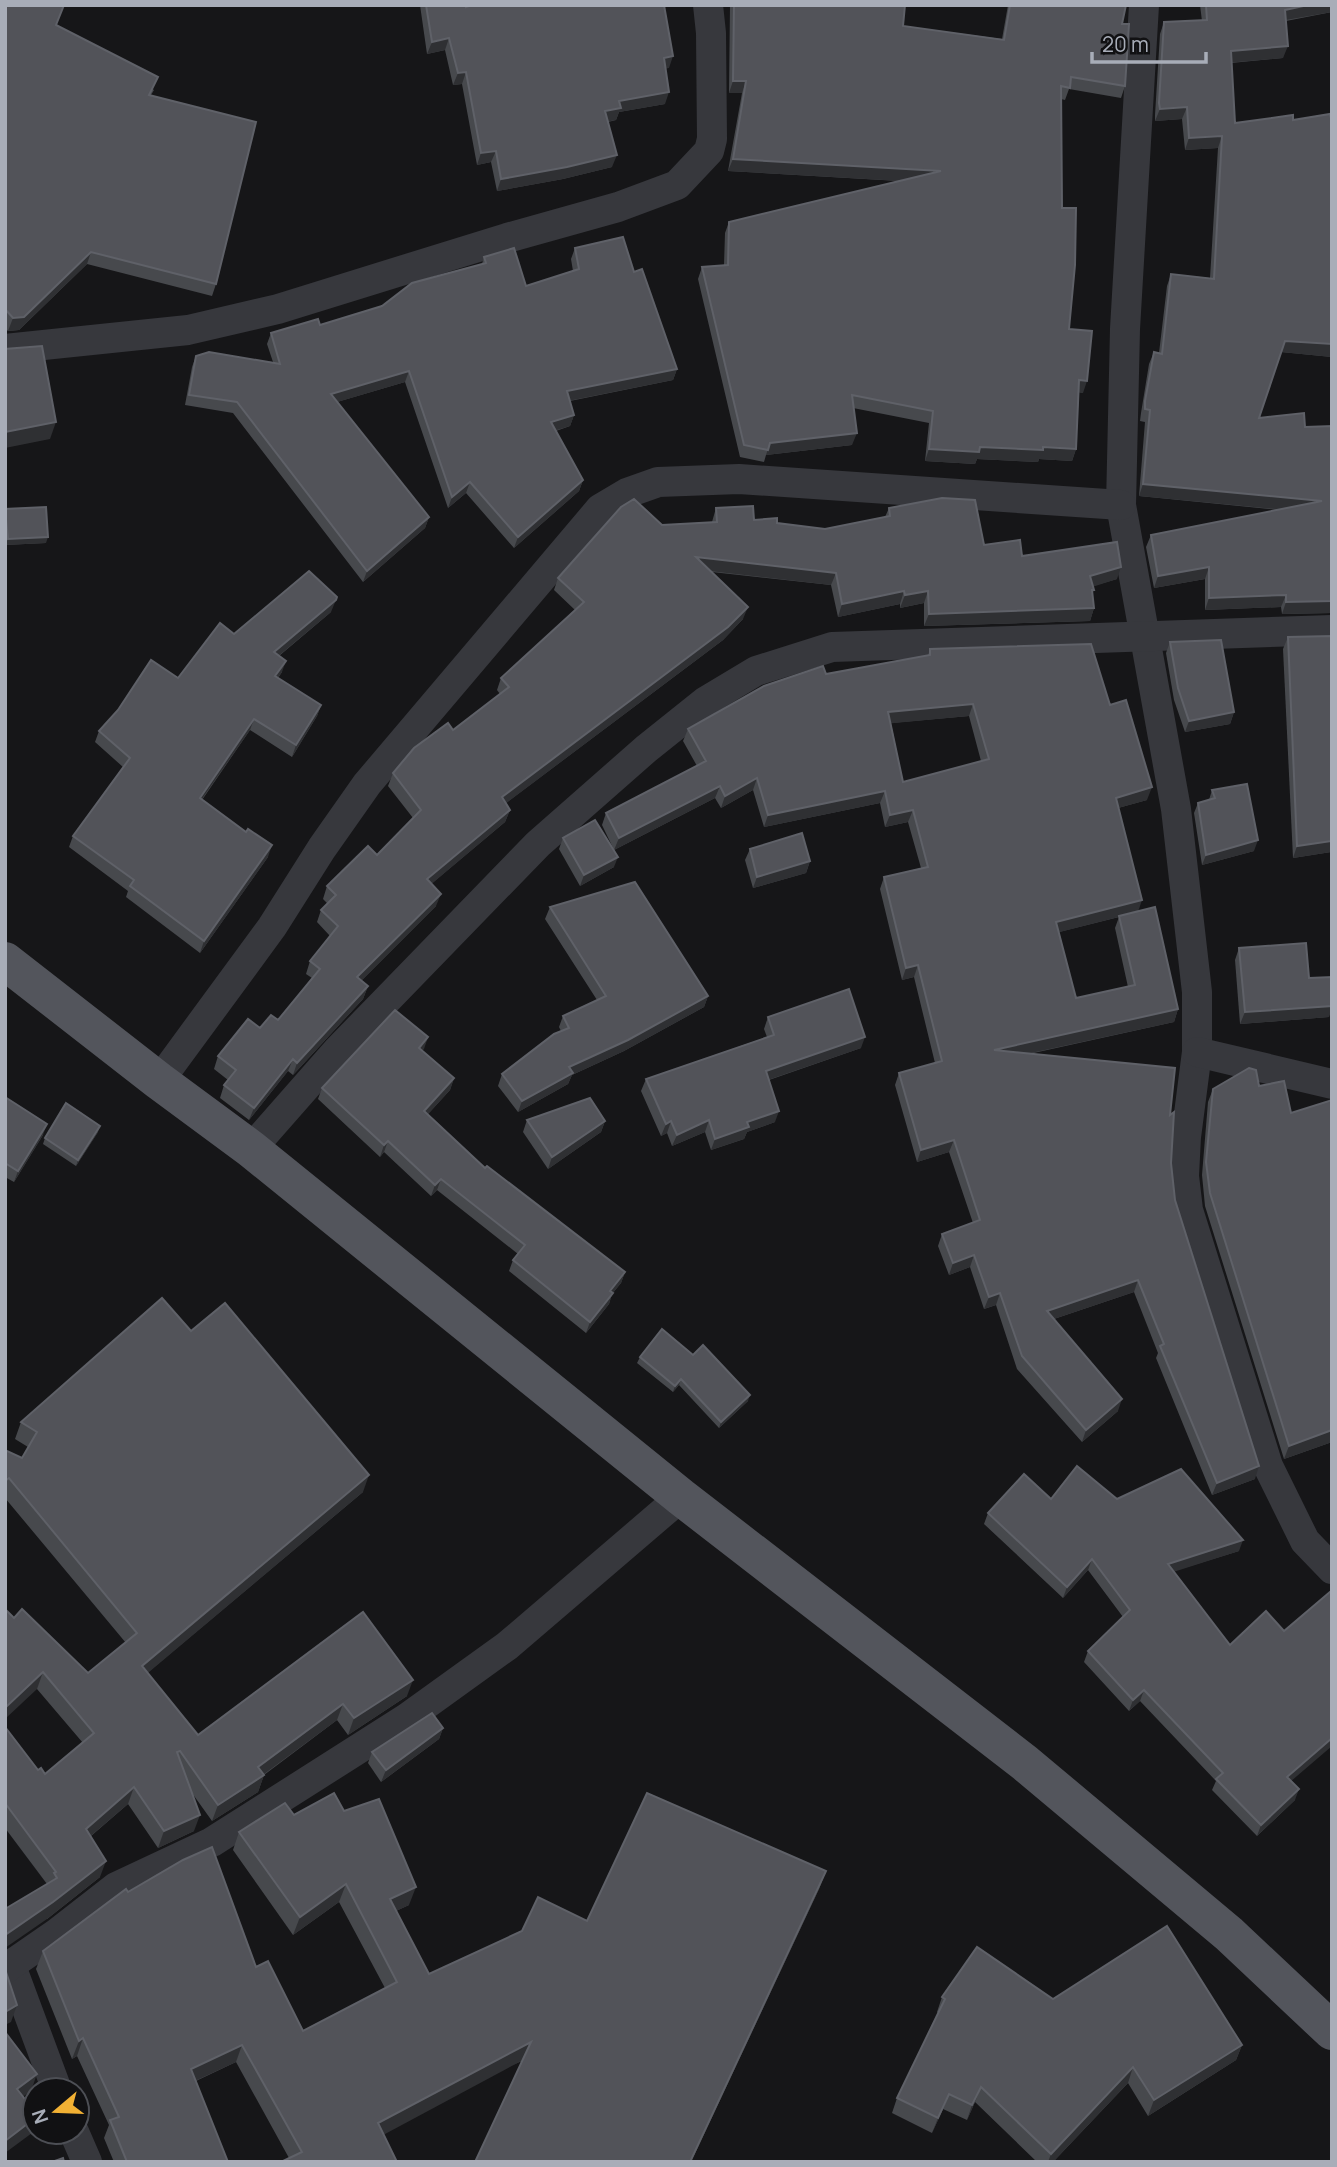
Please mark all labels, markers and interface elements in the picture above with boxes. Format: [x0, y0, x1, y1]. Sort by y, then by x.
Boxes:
scale bar [1092, 21, 1206, 65]
text: 20 m [1102, 30, 1149, 58]
north arrow [21, 2076, 91, 2146]
text: N [25, 2106, 54, 2127]

